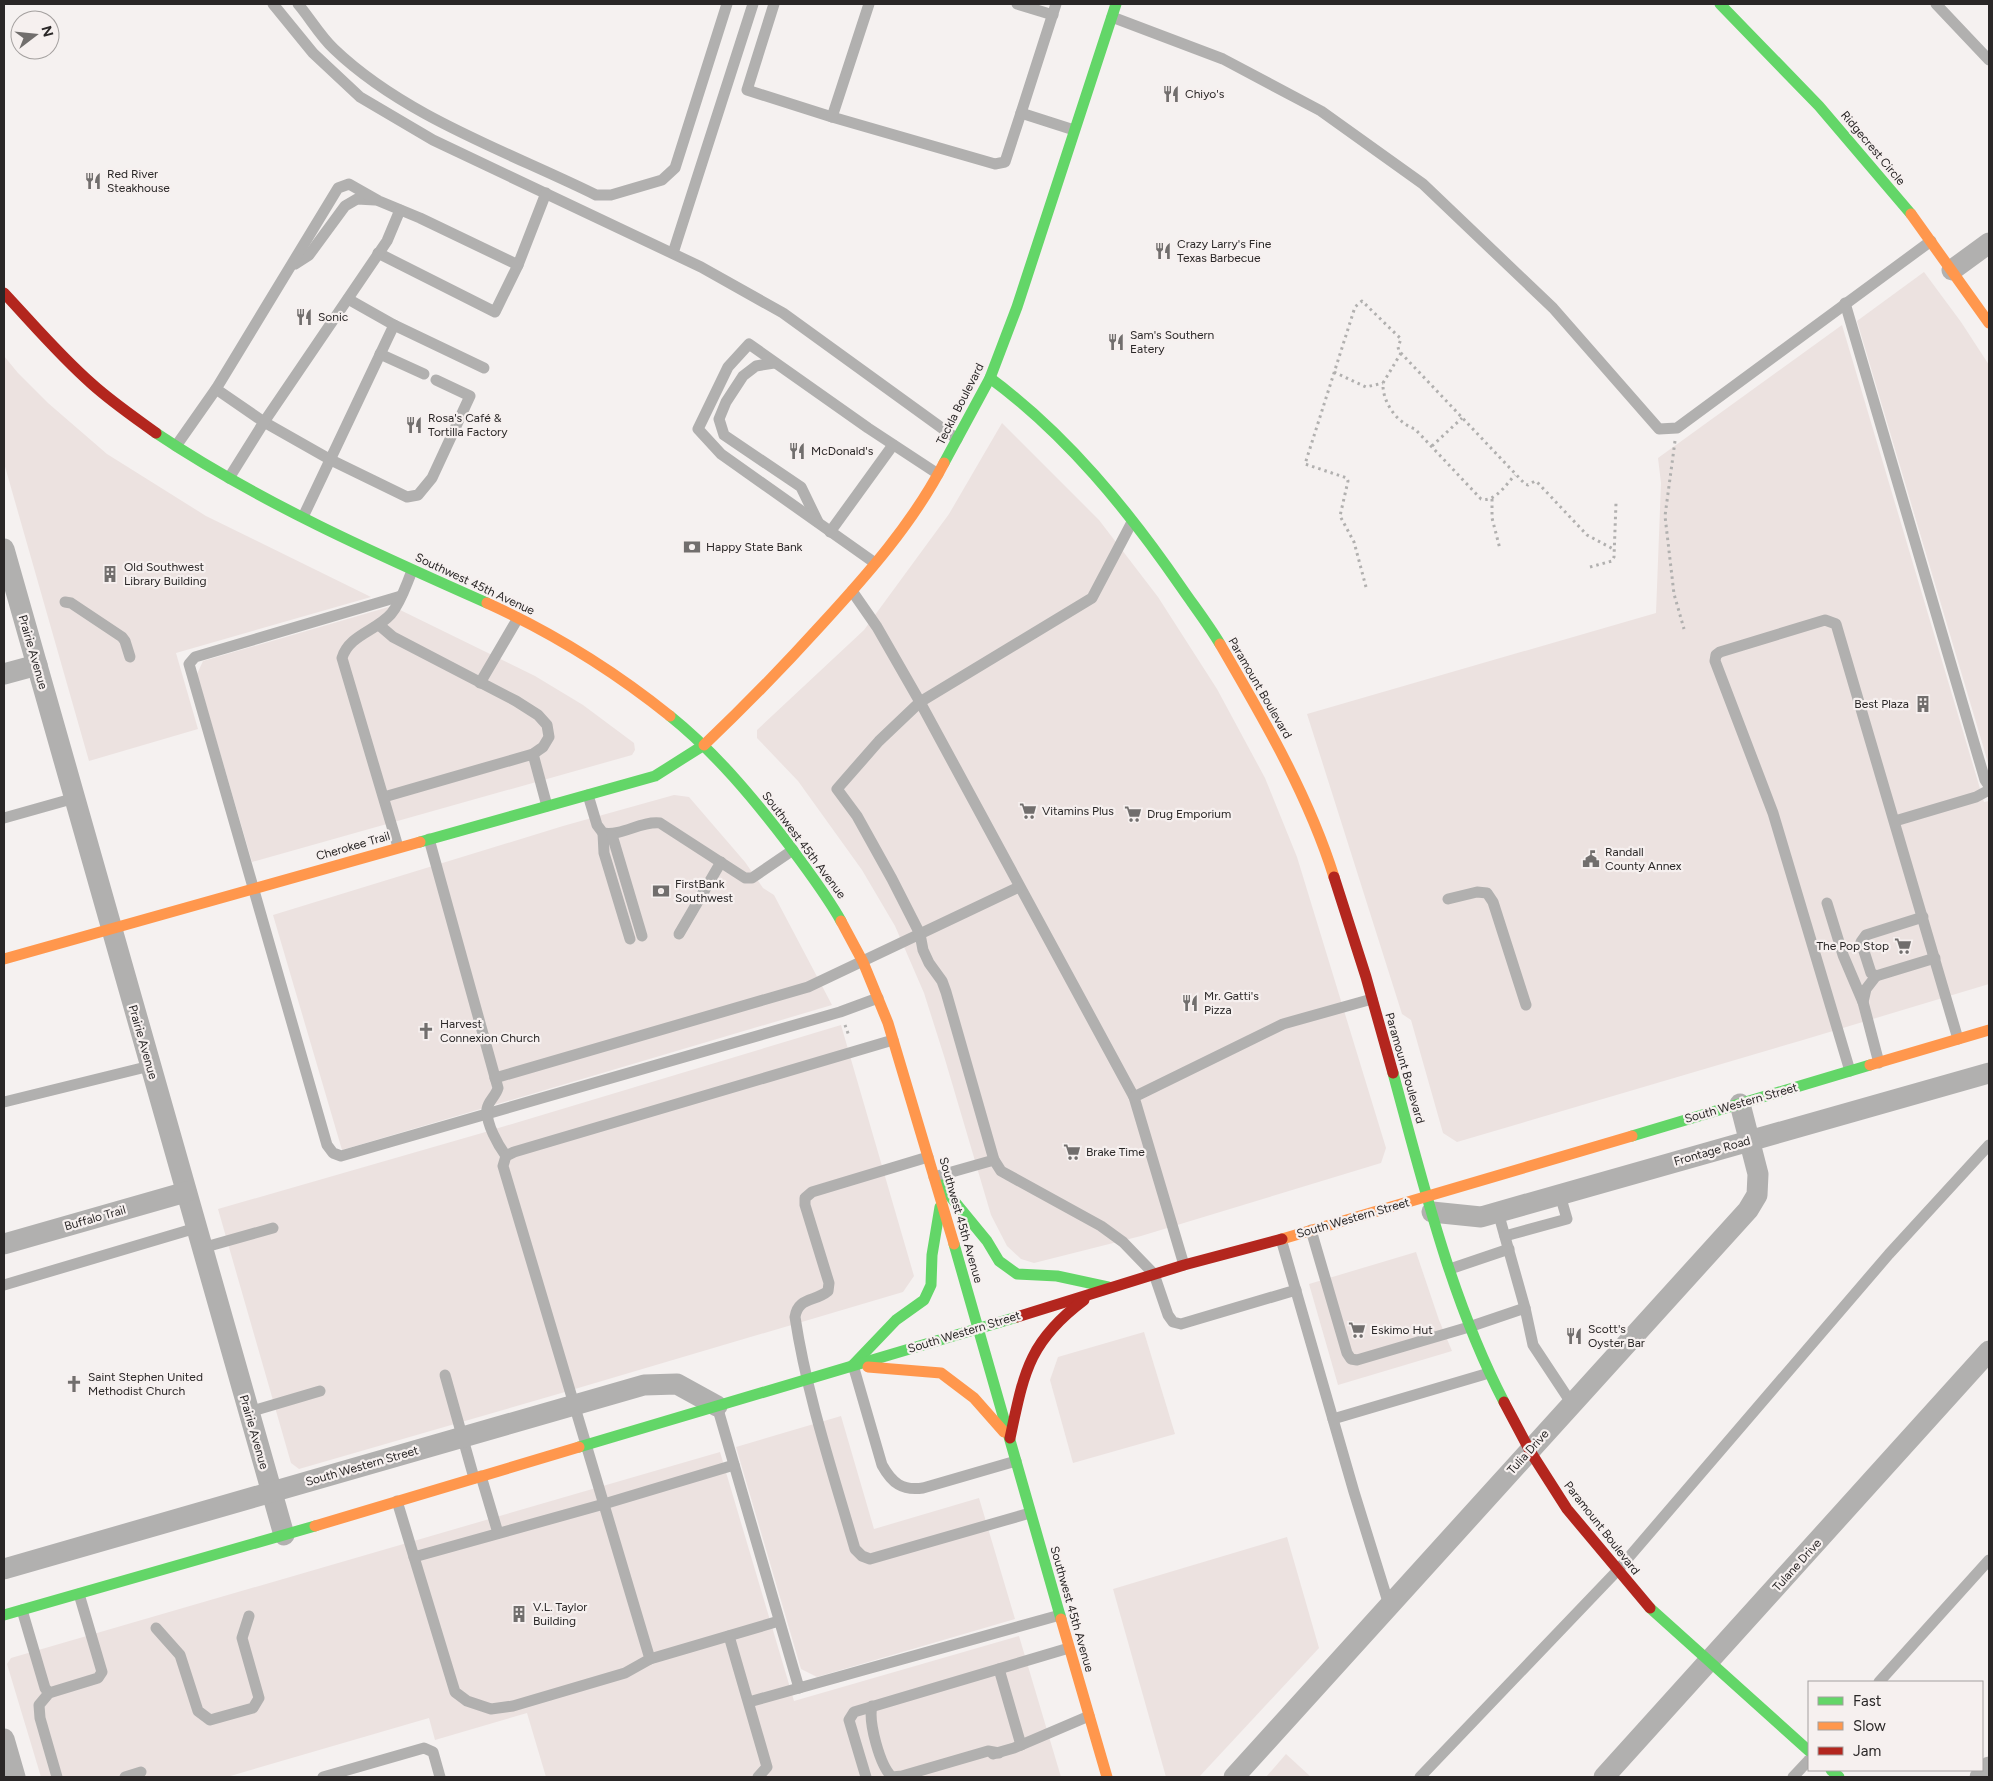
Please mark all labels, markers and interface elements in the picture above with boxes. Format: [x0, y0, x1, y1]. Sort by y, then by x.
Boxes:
north arrow [10, 10, 60, 60]
text: N [37, 24, 57, 39]
restaurant icon: Chiyo's [1161, 84, 1181, 104]
place label: Chiyo's [1185, 87, 1225, 101]
street label: Ridgecrest Circle [1838, 108, 1908, 188]
place label: Red River Steakhouse [107, 167, 170, 195]
restaurant icon: Red River Steakhouse [83, 171, 103, 191]
place label: Crazy Larry's Fine Texas Barbecue [1177, 237, 1272, 265]
restaurant icon: Crazy Larry's Fine Texas Barbecue [1153, 241, 1173, 261]
restaurant icon: Sonic [294, 307, 314, 327]
place label: Sonic [318, 310, 349, 324]
place label: Sam's Southern Eatery [1130, 328, 1215, 356]
restaurant icon: Sam's Southern Eatery [1106, 332, 1126, 352]
street label: Teckla Boulevard [933, 361, 987, 447]
place label: Rosa's Café & Tortilla Factory [428, 411, 508, 439]
restaurant icon: Rosa's Café & Tortilla Factory [404, 415, 424, 435]
restaurant icon: McDonald's [787, 441, 807, 461]
place label: McDonald's [811, 444, 874, 458]
bank icon: Happy State Bank [682, 537, 702, 557]
place label: Happy State Bank [706, 540, 803, 554]
street label: Southwest 45th Avenue [413, 550, 537, 618]
place label: Old Southwest Library Building [124, 560, 207, 588]
building icon: Old Southwest Library Building [100, 564, 120, 584]
street label: Prairie Avenue [16, 613, 50, 691]
street label: Paramount Boulevard [1225, 635, 1295, 741]
building icon: Best Plaza [1913, 694, 1933, 714]
place label: Best Plaza [1854, 697, 1909, 711]
street label: Southwest 45th Avenue [759, 789, 849, 902]
supermarket icon: Vitamins Plus [1018, 801, 1038, 821]
place label: Vitamins Plus [1042, 804, 1114, 818]
supermarket icon: Drug Emporium [1123, 804, 1143, 824]
place label: Drug Emporium [1147, 807, 1231, 821]
street label: Cherokee Trail [314, 829, 392, 863]
place label: Randall County Annex [1605, 845, 1682, 873]
public building icon: Randall County Annex [1581, 849, 1601, 869]
place label: FirstBank Southwest [675, 877, 734, 905]
bank icon: FirstBank Southwest [651, 881, 671, 901]
supermarket icon: The Pop Stop [1893, 936, 1913, 956]
place label: The Pop Stop [1816, 939, 1889, 953]
place label: Mr. Gatti's Pizza [1204, 989, 1259, 1017]
restaurant icon: Mr. Gatti's Pizza [1180, 993, 1200, 1013]
street label: Prairie Avenue [126, 1003, 160, 1081]
street label: Paramount Boulevard [1382, 1011, 1428, 1125]
place label: Harvest Connexion Church [440, 1017, 540, 1045]
church icon: Harvest Connexion Church [416, 1021, 436, 1041]
street label: South Western Street [1683, 1080, 1799, 1126]
street label: Frontage Road [1672, 1133, 1752, 1169]
supermarket icon: Brake Time [1062, 1142, 1082, 1162]
place label: Brake Time [1086, 1145, 1145, 1159]
street label: Southwest 45th Avenue [936, 1155, 986, 1285]
street label: South Western Street [1295, 1195, 1411, 1241]
street label: Buffalo Trail [63, 1203, 127, 1233]
street label: South Western Street [906, 1308, 1022, 1356]
supermarket icon: Eskimo Hut [1347, 1320, 1367, 1340]
place label: Scott's Oyster Bar [1588, 1322, 1645, 1350]
place label: Eskimo Hut [1371, 1323, 1433, 1337]
restaurant icon: Scott's Oyster Bar [1564, 1326, 1584, 1346]
place label: Saint Stephen United Methodist Church [88, 1370, 203, 1398]
church icon: Saint Stephen United Methodist Church [64, 1374, 84, 1394]
street label: Prairie Avenue [237, 1393, 271, 1471]
street label: Tulia Drive [1504, 1427, 1552, 1477]
street label: South Western Street [304, 1443, 420, 1489]
street label: Paramount Boulevard [1561, 1479, 1643, 1577]
street label: Tulane Drive [1770, 1536, 1824, 1594]
street label: Southwest 45th Avenue [1047, 1544, 1097, 1674]
place label: V.L. Taylor Building [533, 1600, 587, 1628]
building icon: V.L. Taylor Building [509, 1604, 529, 1624]
legend [1808, 1681, 1983, 1771]
text: Fast [1853, 1692, 1882, 1710]
text: Slow [1853, 1717, 1886, 1735]
text: Jam [1853, 1742, 1881, 1760]

